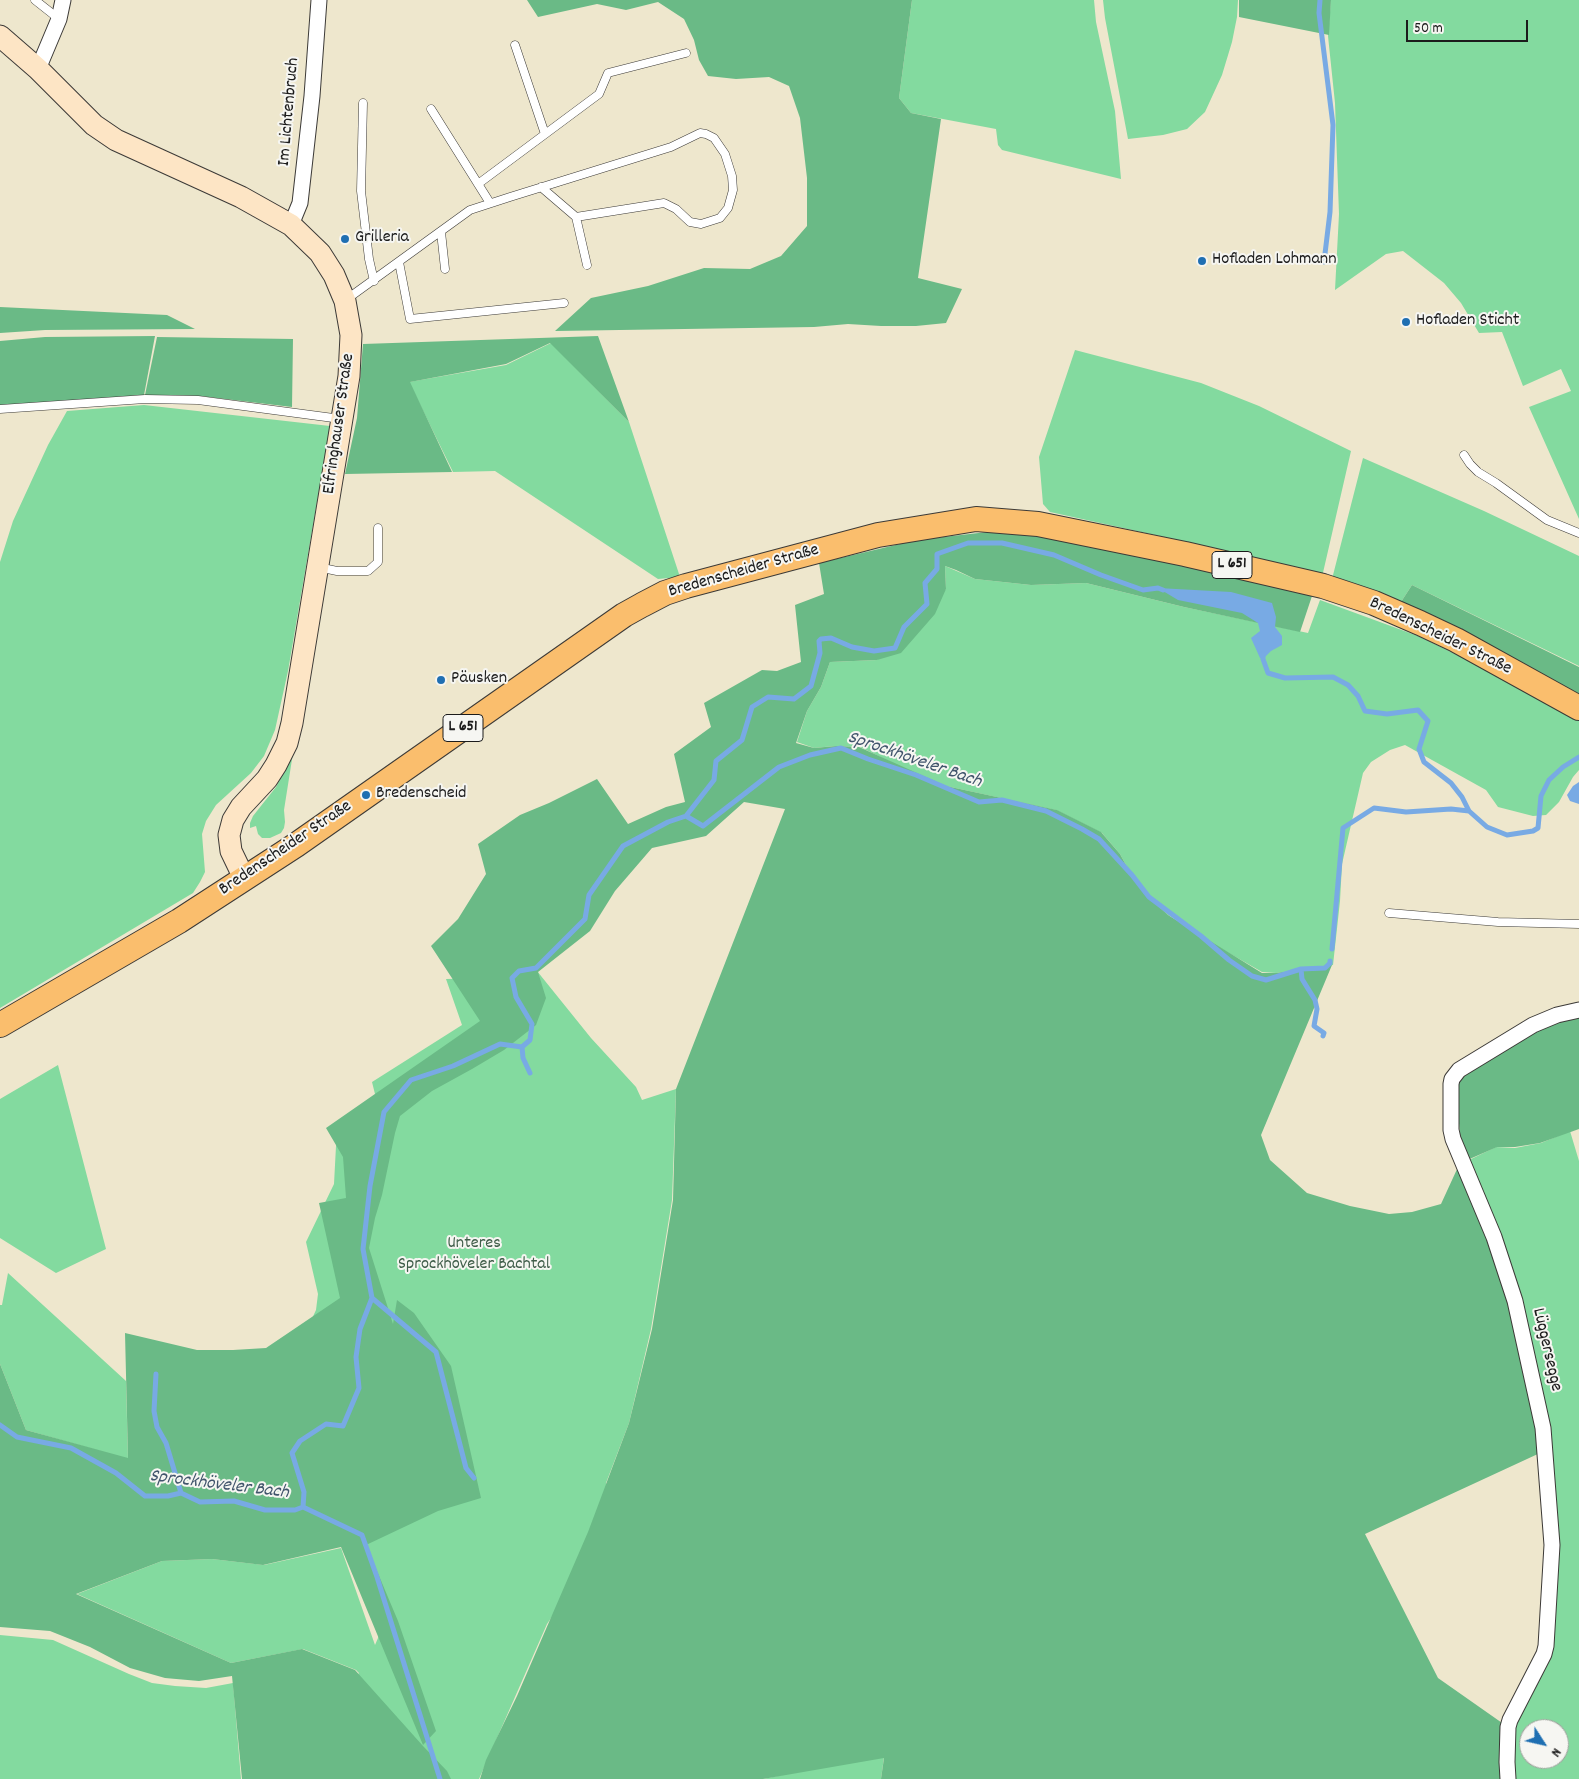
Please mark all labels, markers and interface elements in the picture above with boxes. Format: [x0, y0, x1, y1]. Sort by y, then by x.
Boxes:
scale bar [1409, 10, 1532, 42]
text: 50 m [1414, 18, 1443, 40]
street label: Im Lichtenbruch [275, 57, 305, 167]
place label: Grilleria [355, 228, 409, 250]
marker: Grilleria [339, 233, 351, 245]
place label: Hofladen Lohmann [1212, 250, 1337, 272]
marker: Hofladen Lohmann [1196, 255, 1208, 267]
place label: Hofladen Sticht [1416, 311, 1519, 333]
marker: Hofladen Sticht [1400, 316, 1412, 328]
street label: Elfringhauser Straße [319, 352, 361, 496]
street label: Bredenscheider Straße [666, 540, 822, 604]
road number: L 651 [1212, 552, 1252, 578]
street label: Bredenscheider Straße [1365, 593, 1515, 681]
place label: Päusken [451, 669, 507, 691]
marker: Päusken [435, 674, 447, 686]
road number: L 651 [443, 714, 483, 741]
water label: Sprockhöveler Bach [844, 727, 984, 795]
place label: Bredenscheid [376, 784, 467, 806]
marker: Bredenscheid [360, 789, 372, 801]
street label: Bredenscheider Straße [216, 797, 356, 901]
park label: Unteres Sprockhöveler Bachtal [398, 1234, 550, 1276]
street label: Lüggersegge [1526, 1306, 1566, 1394]
water label: Sprockhöveler Bach [148, 1466, 290, 1506]
north arrow [1519, 1719, 1569, 1769]
text: N [1545, 1743, 1566, 1761]

